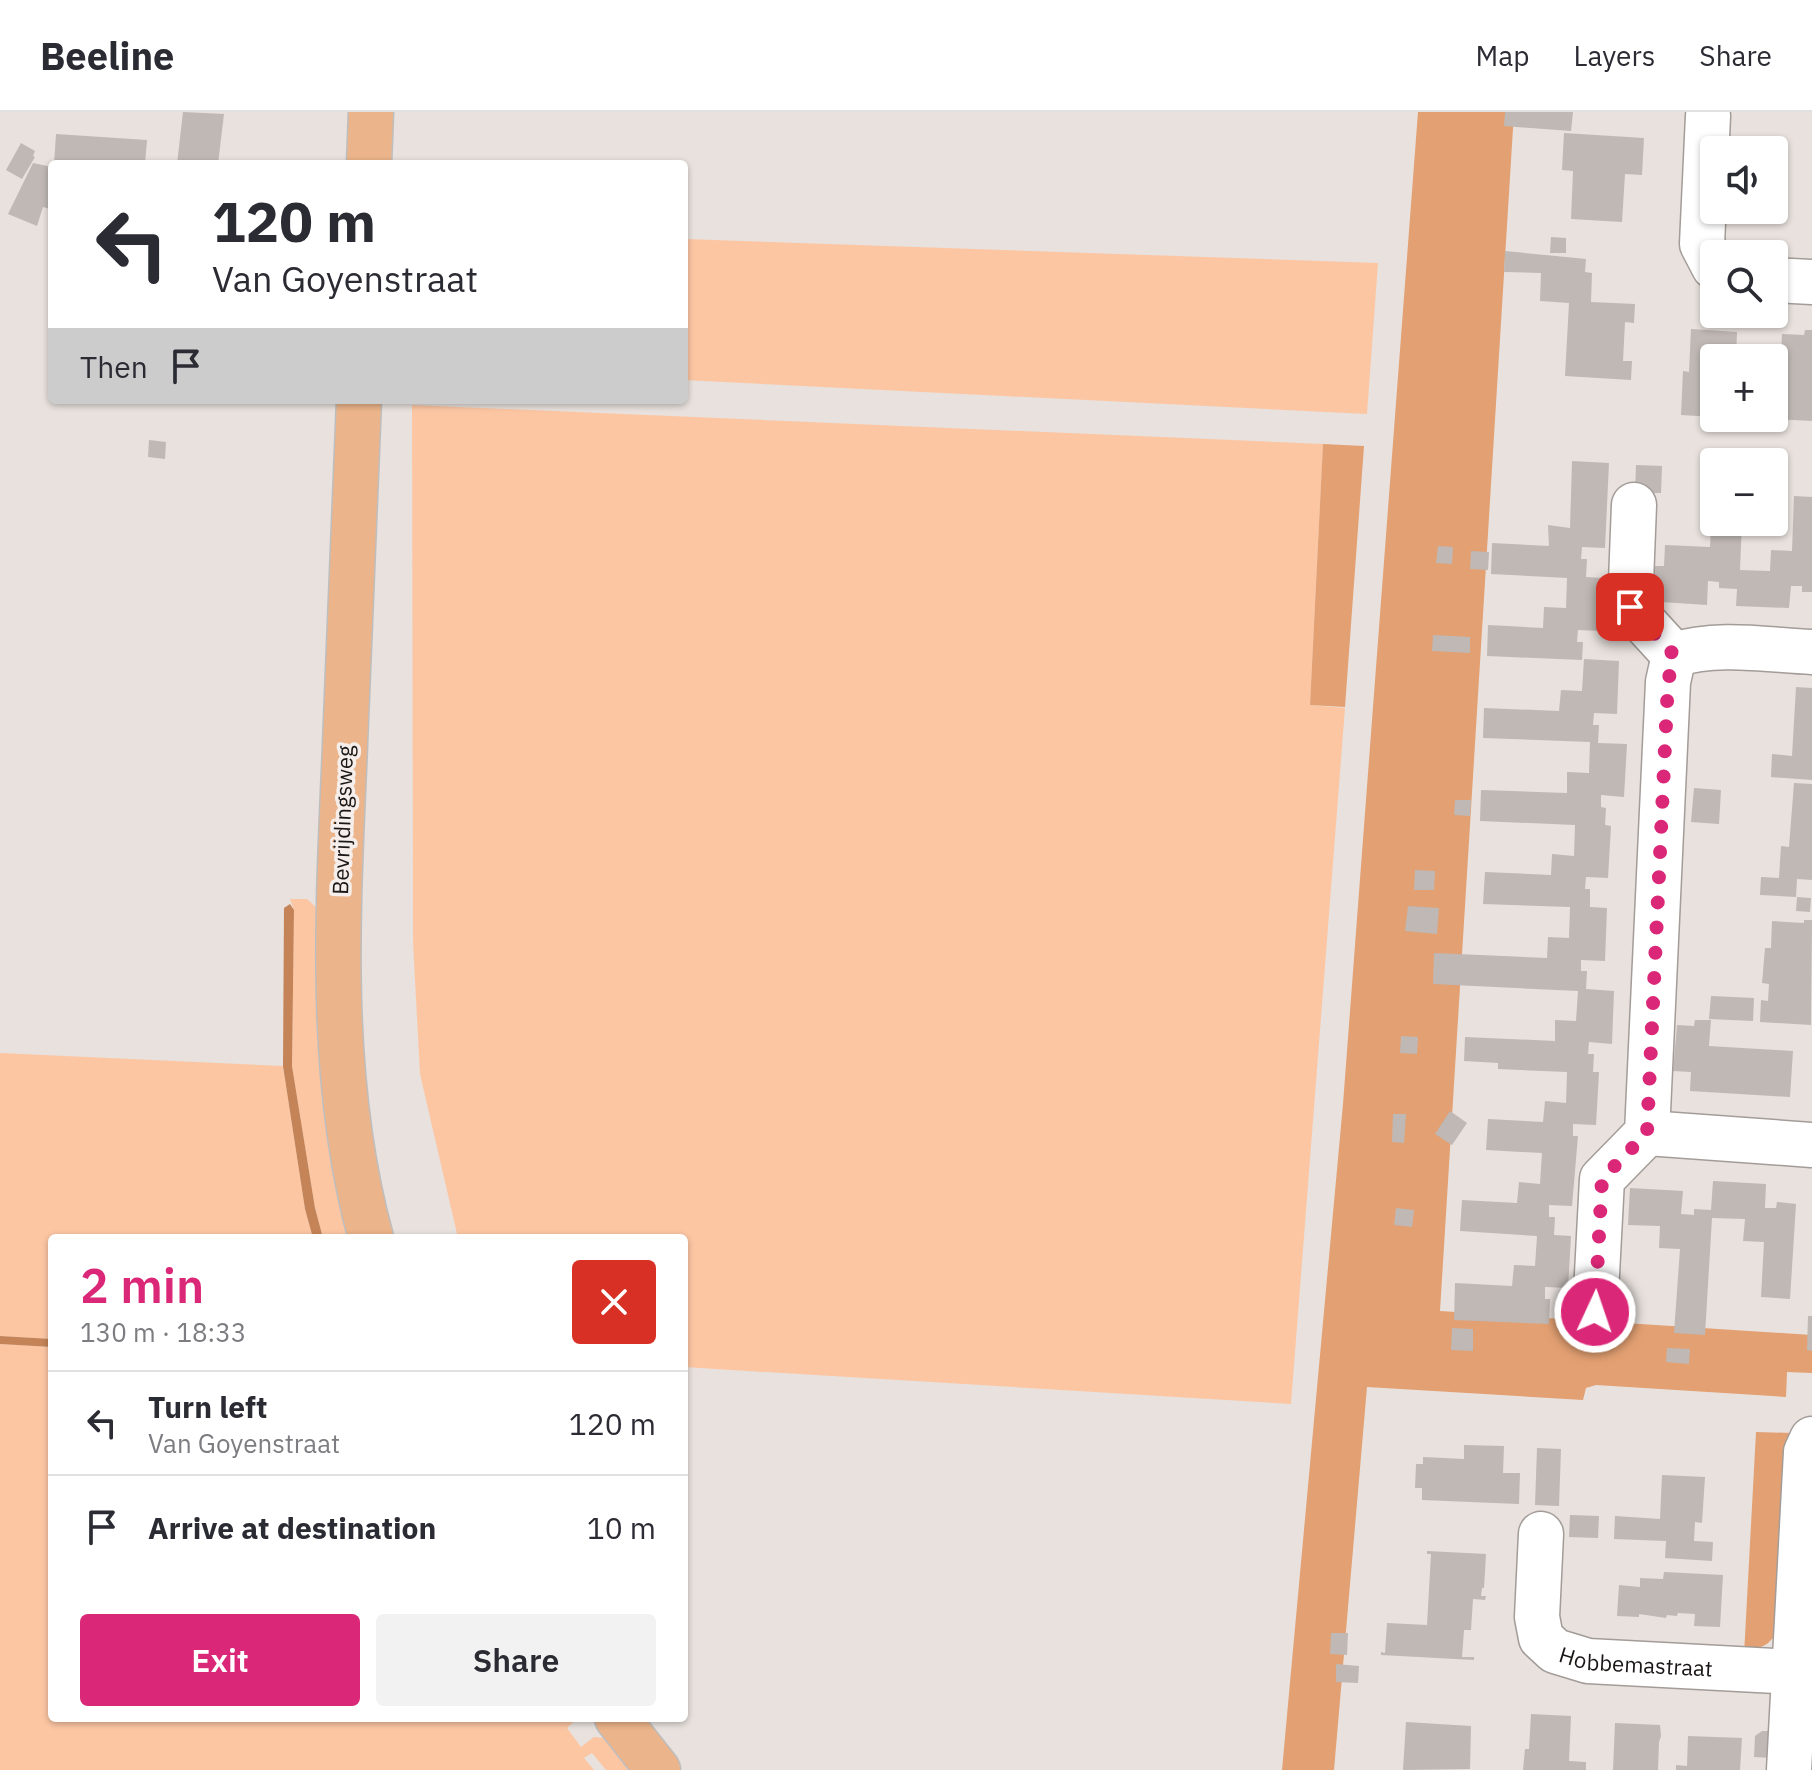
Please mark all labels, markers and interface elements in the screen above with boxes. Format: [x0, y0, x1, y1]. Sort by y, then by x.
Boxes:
text: Beeline [40, 31, 174, 80]
text: Map [1475, 37, 1529, 74]
text: Layers [1573, 37, 1655, 74]
text: Share [1699, 37, 1772, 74]
map controls [1700, 136, 1788, 536]
button: sound [1700, 136, 1788, 224]
text: 120 m [212, 185, 376, 257]
icon: left [80, 192, 184, 296]
button: search [1700, 240, 1788, 328]
text: Van Goyenstraat [212, 255, 478, 302]
icon: arrive [164, 344, 208, 388]
button: + [1700, 344, 1788, 432]
text: Then [80, 347, 148, 386]
button: − [1700, 448, 1788, 536]
pin [1596, 573, 1664, 641]
icon: arrive [1608, 585, 1652, 629]
street label: Bevrijdingsweg [325, 744, 359, 895]
text: 2 min [80, 1254, 204, 1316]
button: close [572, 1260, 656, 1344]
position arrow [1553, 1270, 1637, 1354]
text: 130 m · 18:33 [80, 1315, 246, 1349]
text: Turn left [148, 1387, 267, 1426]
icon: left [80, 1401, 124, 1445]
text: 120 m [569, 1404, 656, 1443]
text: Van Goyenstraat [148, 1426, 340, 1460]
icon: arrive [80, 1505, 124, 1549]
text: Arrive at destination [148, 1508, 436, 1547]
text: 10 m [587, 1508, 656, 1547]
button: Exit [80, 1614, 360, 1706]
button: Share [376, 1614, 656, 1706]
street label: Hobbemastraat [1556, 1639, 1714, 1682]

